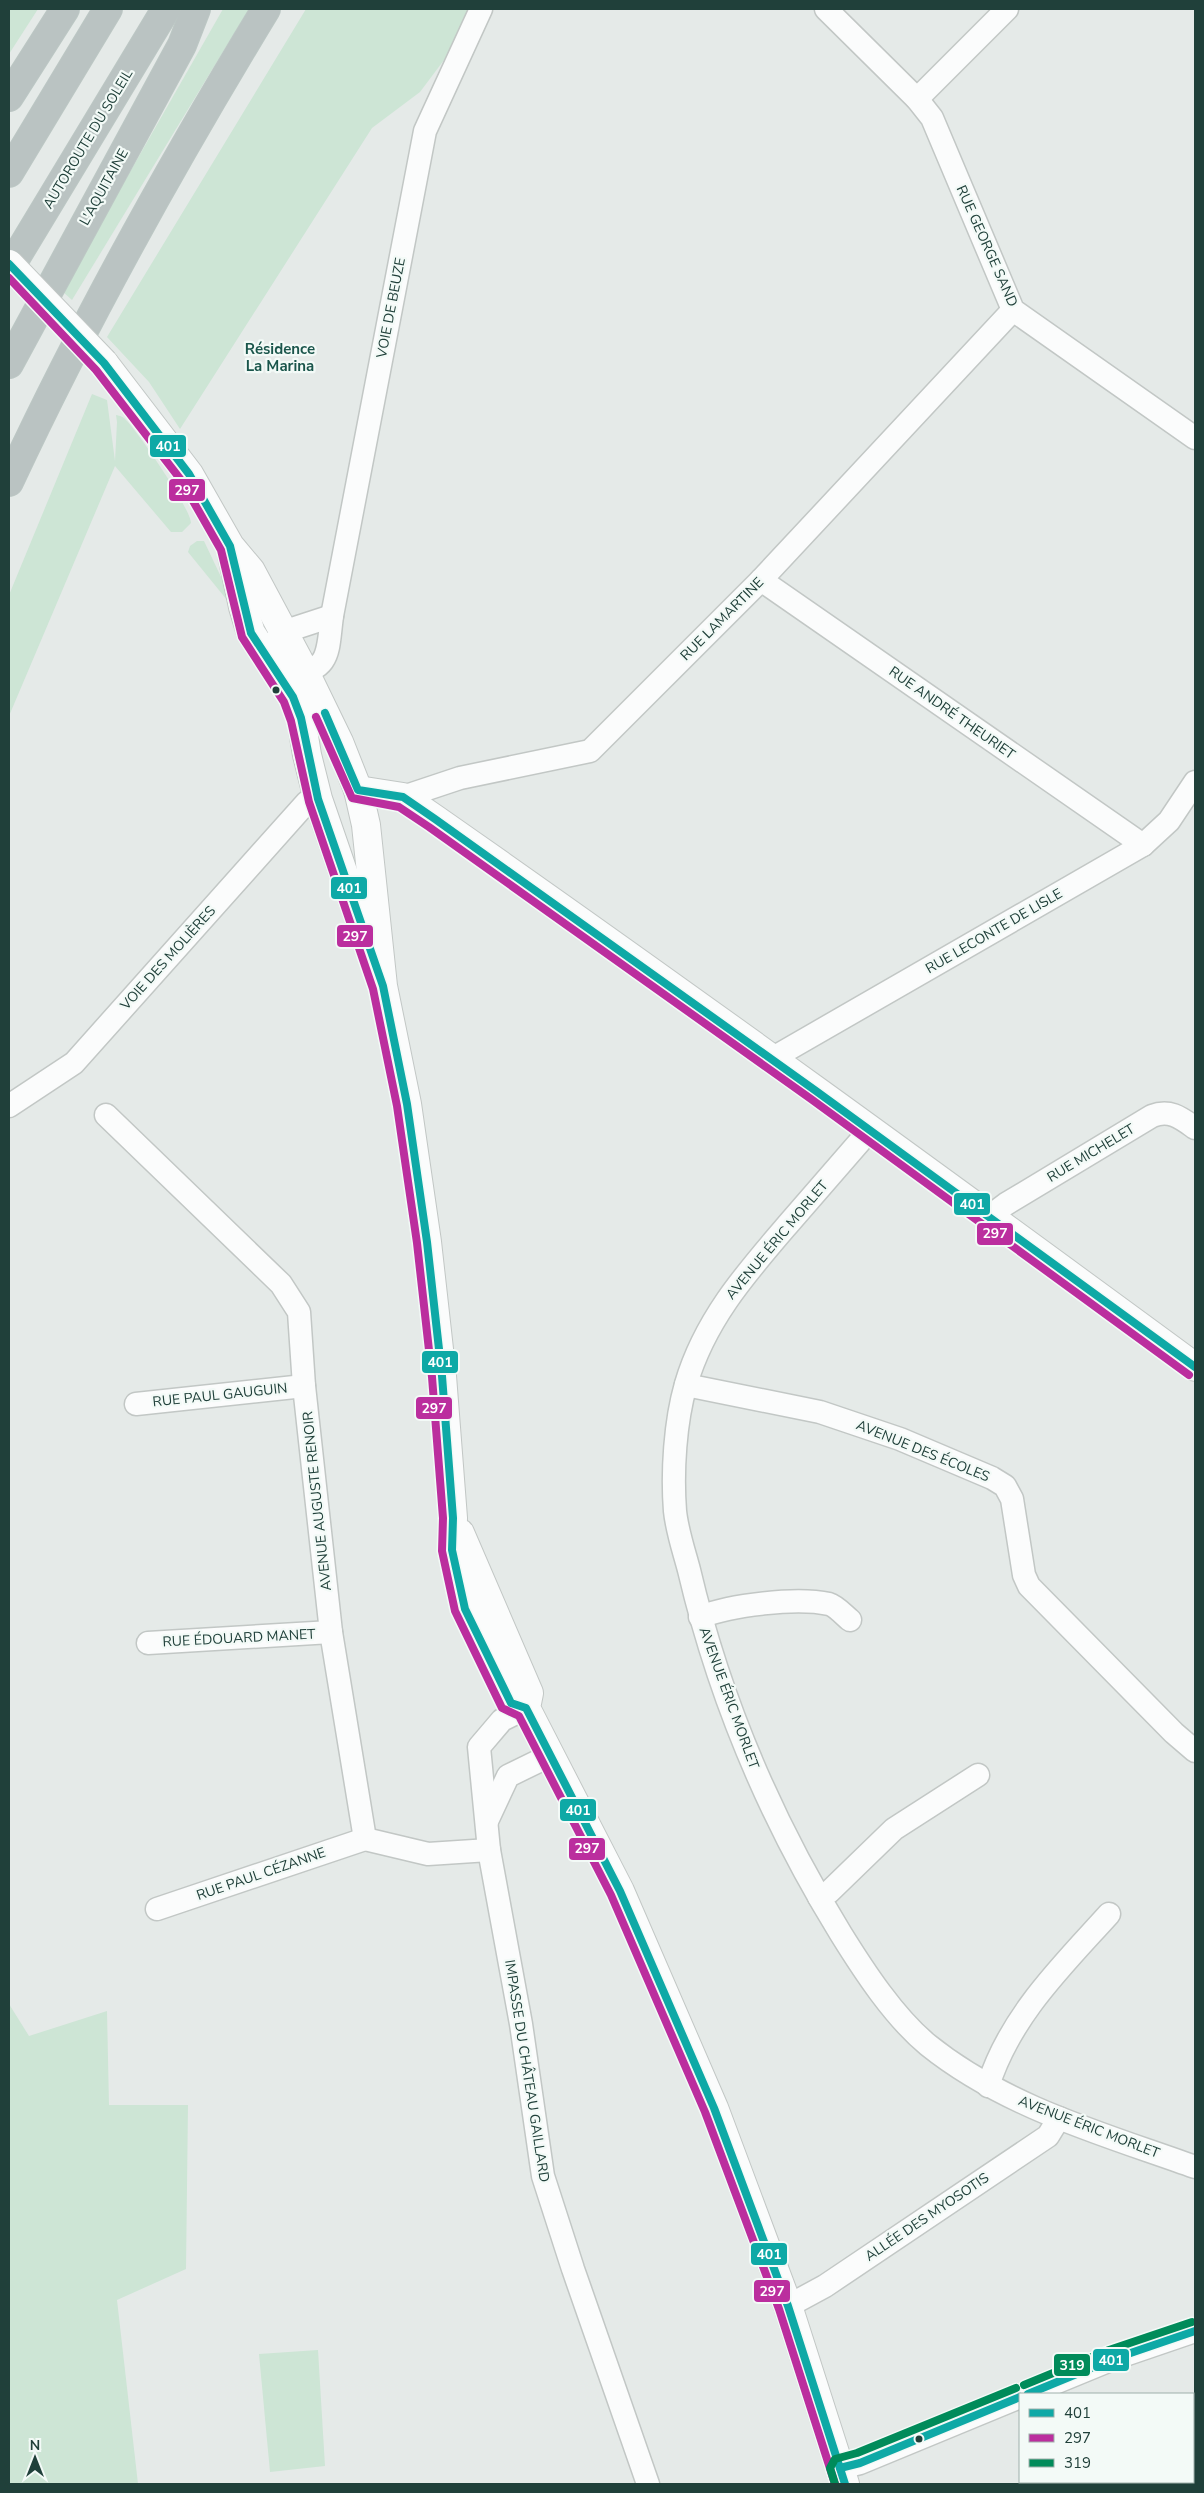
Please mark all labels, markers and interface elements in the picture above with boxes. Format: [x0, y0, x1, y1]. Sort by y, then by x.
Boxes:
street label: AUTOROUTE DU SOLEIL [39, 65, 137, 212]
street label: L'AQUITAINE [75, 145, 133, 229]
street label: RUE GEORGE SAND [952, 182, 1022, 310]
street label: VOIE DE BEUZE [372, 256, 410, 361]
district label: Résidence La Marina [245, 339, 315, 376]
line badge: 401 [149, 434, 187, 458]
text: 401 [155, 437, 181, 456]
line badge: 297 [168, 478, 206, 502]
text: 297 [174, 481, 200, 500]
street label: RUE LAMARTINE [676, 573, 768, 665]
street label: RUE ANDRÉ THEURIET [885, 662, 1019, 764]
unlabelled marker [271, 685, 281, 695]
line badge: 401 [330, 876, 368, 900]
text: 401 [336, 879, 362, 898]
street label: RUE LECONTE DE LISLE [922, 884, 1066, 978]
street label: VOIE DES MOLIÈRES [115, 902, 220, 1015]
line badge: 297 [336, 924, 374, 948]
text: 297 [342, 927, 368, 946]
street label: RUE MICHELET [1044, 1119, 1139, 1187]
street label: AVENUE ÉRIC MORLET [722, 1176, 833, 1303]
line badge: 401 [953, 1192, 991, 1216]
text: 401 [959, 1195, 985, 1214]
line badge: 297 [976, 1222, 1014, 1246]
text: 297 [982, 1224, 1008, 1243]
line badge: 401 [421, 1350, 459, 1374]
text: 401 [427, 1353, 453, 1372]
street label: RUE PAUL GAUGUIN [152, 1378, 288, 1412]
line badge: 297 [415, 1396, 453, 1420]
text: 297 [421, 1399, 447, 1418]
street label: AVENUE AUGUSTE RENOIR [298, 1410, 336, 1592]
street label: AVENUE DES ÉCOLES [853, 1416, 993, 1487]
street label: RUE ÉDOUARD MANET [162, 1624, 317, 1651]
street label: AVENUE ÉRIC MORLET [694, 1624, 764, 1772]
line badge: 401 [559, 1798, 597, 1822]
text: 401 [565, 1801, 591, 1820]
line badge: 297 [568, 1837, 606, 1861]
text: 297 [574, 1839, 600, 1858]
street label: RUE PAUL CÉZANNE [194, 1843, 328, 1905]
street label: IMPASSE DU CHÂTEAU GAILLARD [500, 1958, 554, 2184]
street label: AVENUE ÉRIC MORLET [1016, 2091, 1163, 2163]
street label: ALLÉE DES MYOSOTIS [861, 2168, 993, 2266]
line badge: 401 [750, 2242, 788, 2266]
text: 401 [756, 2245, 782, 2264]
line badge: 297 [753, 2279, 791, 2303]
text: 297 [759, 2282, 785, 2301]
line badge: 401 [1092, 2348, 1130, 2372]
text: 401 [1098, 2351, 1124, 2370]
line badge: 319 [1053, 2353, 1091, 2377]
text: 319 [1059, 2356, 1085, 2375]
legend [1019, 2393, 1194, 2483]
text: 401 [1064, 2403, 1091, 2423]
text: 297 [1064, 2428, 1091, 2448]
north arrow [10, 2433, 60, 2483]
unlabelled marker [914, 2434, 924, 2444]
text: N [30, 2436, 40, 2455]
text: 319 [1064, 2453, 1091, 2473]

